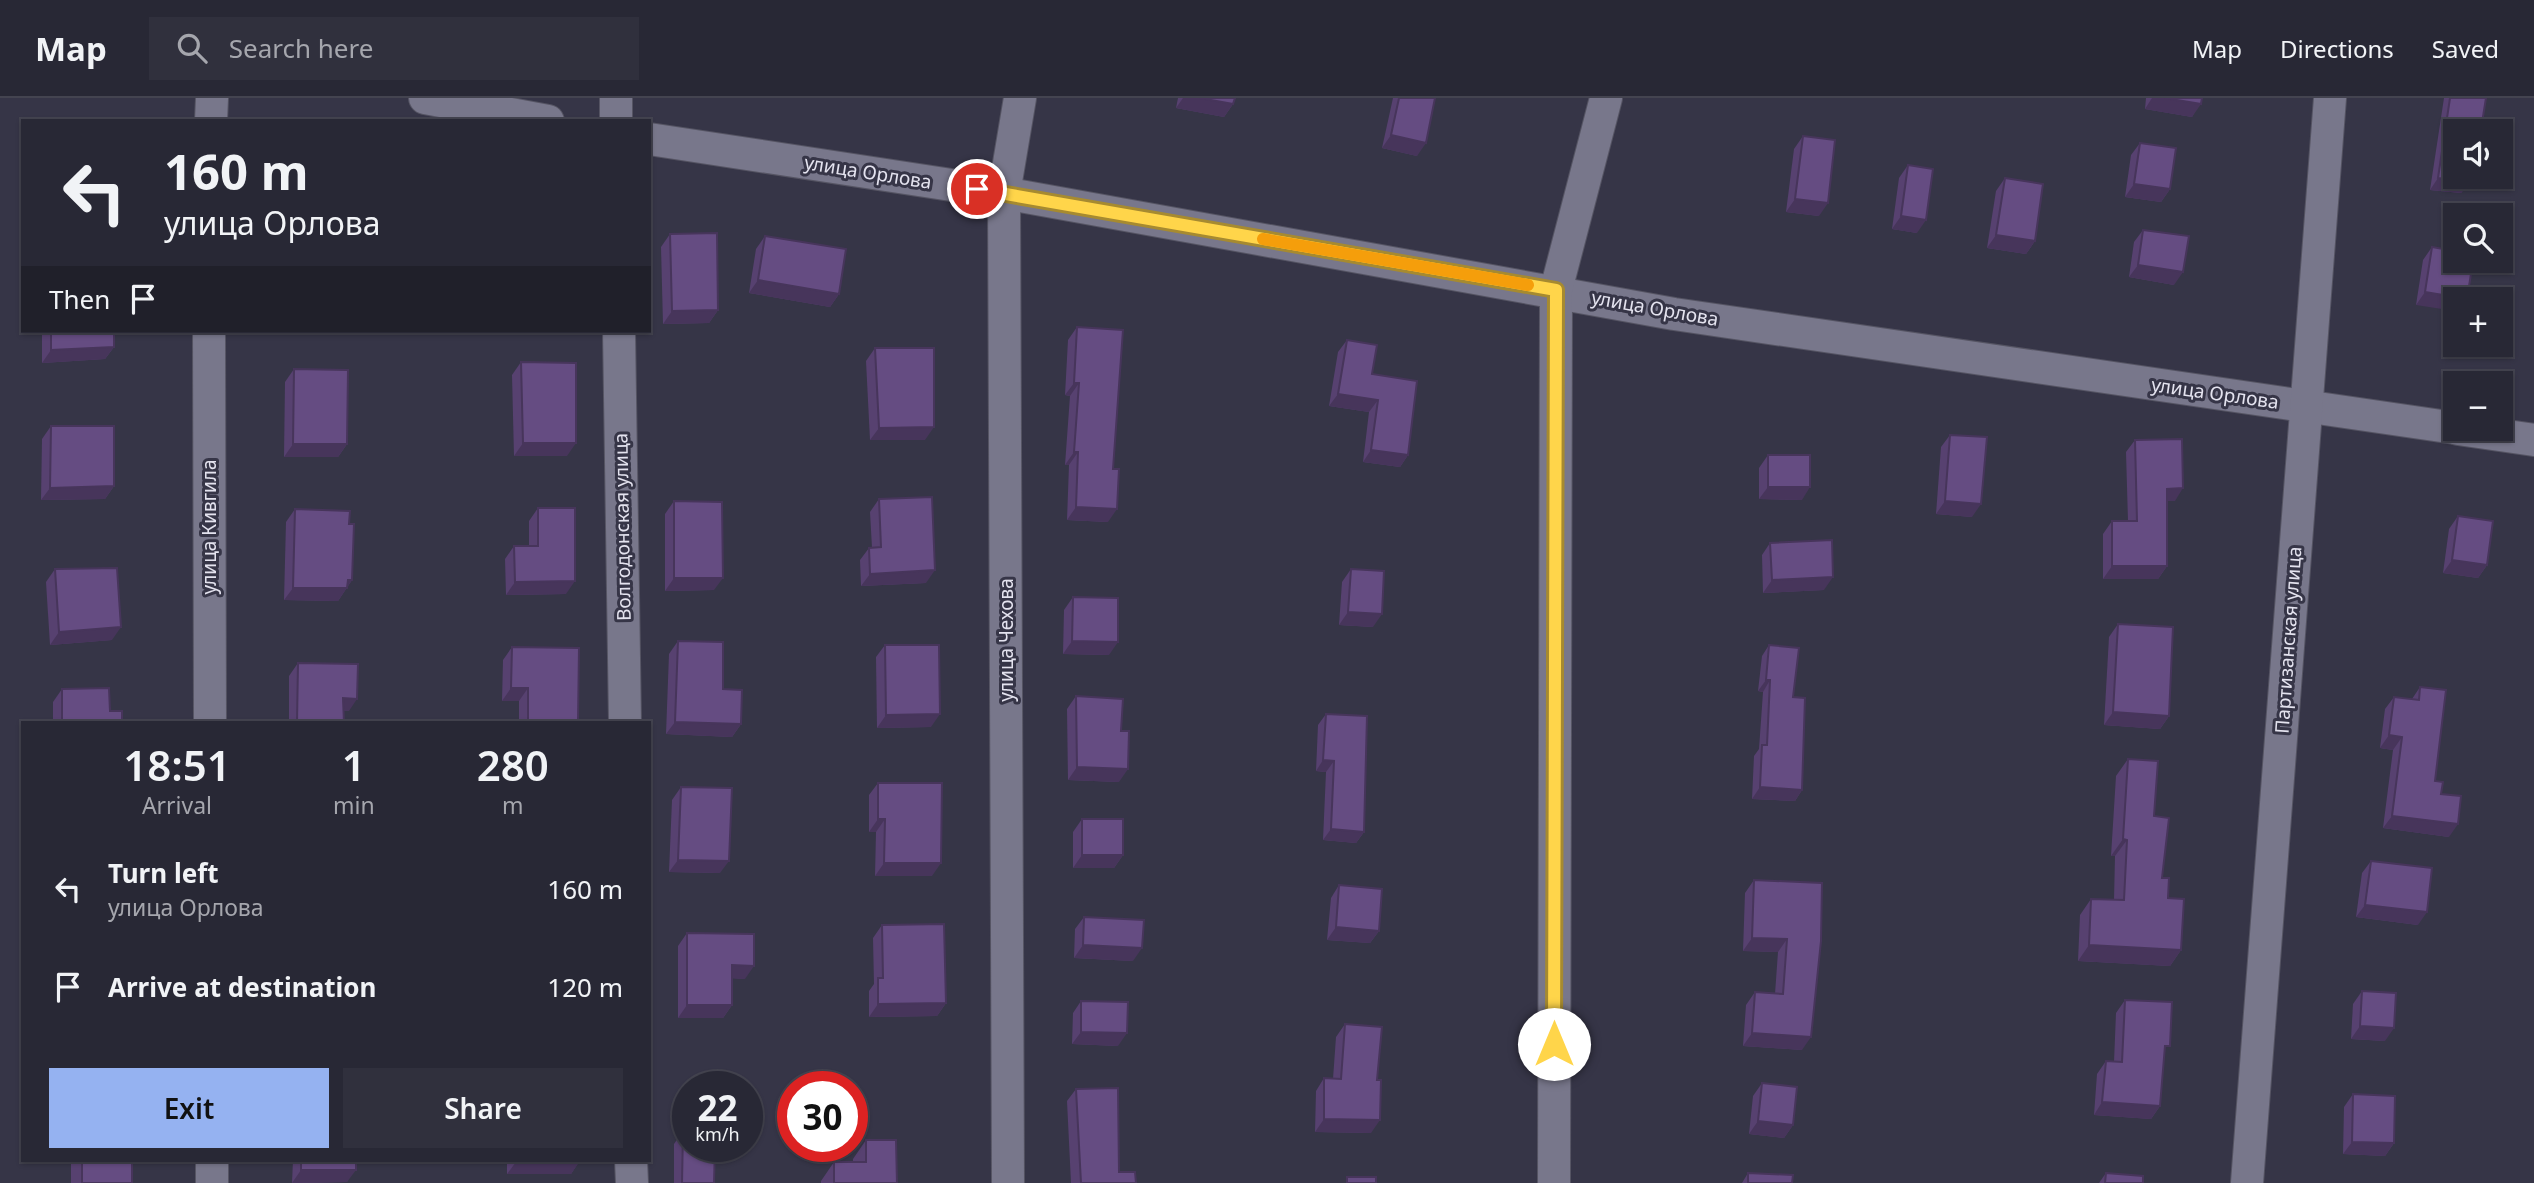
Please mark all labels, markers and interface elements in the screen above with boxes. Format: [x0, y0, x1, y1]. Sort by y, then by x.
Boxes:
search box [149, 17, 639, 80]
text: Map [35, 26, 107, 71]
icon: search [173, 29, 211, 67]
text: Search here [229, 30, 373, 66]
text: Map [2192, 32, 2242, 65]
text: Directions [2280, 32, 2394, 65]
text: Saved [2432, 32, 2499, 65]
map controls [2443, 119, 2513, 441]
button: sound [2443, 119, 2513, 189]
text: 160 m [164, 138, 309, 204]
icon: left [49, 147, 140, 238]
street label: улица Орлова [802, 149, 934, 195]
pin [947, 159, 1007, 219]
icon: arrive [958, 170, 996, 208]
text: улица Орлова [164, 201, 380, 244]
button: search [2443, 203, 2513, 273]
icon: arrive [124, 280, 162, 318]
text: Then [49, 281, 110, 317]
street label: улица Орлова [1589, 284, 1721, 332]
button: + [2443, 287, 2513, 357]
street label: улица Орлова [2150, 371, 2280, 415]
button: − [2443, 371, 2513, 441]
street label: Волгодонская улица [607, 433, 637, 621]
street label: улица Кивгила [196, 459, 222, 595]
street label: Партизанская улица [2268, 546, 2308, 734]
street label: улица Чехова [993, 578, 1019, 702]
text: 18:51 [123, 736, 231, 793]
text: 1 [342, 736, 366, 793]
text: 280 [477, 736, 549, 793]
text: Arrival [142, 789, 212, 821]
text: min [333, 789, 375, 821]
text: m [502, 789, 524, 821]
text: Turn left [108, 855, 219, 891]
icon: left [49, 870, 87, 908]
text: 160 m [547, 871, 623, 907]
text: улица Орлова [108, 891, 264, 923]
icon: arrive [49, 968, 87, 1006]
text: Arrive at destination [108, 969, 377, 1005]
text: 120 m [547, 969, 623, 1005]
position arrow [1517, 1007, 1591, 1081]
button: Exit [49, 1068, 329, 1148]
button: Share [343, 1068, 623, 1148]
speed limit sign: 30 [777, 1071, 868, 1162]
text: 22 [697, 1084, 738, 1131]
text: km/h [695, 1122, 740, 1146]

